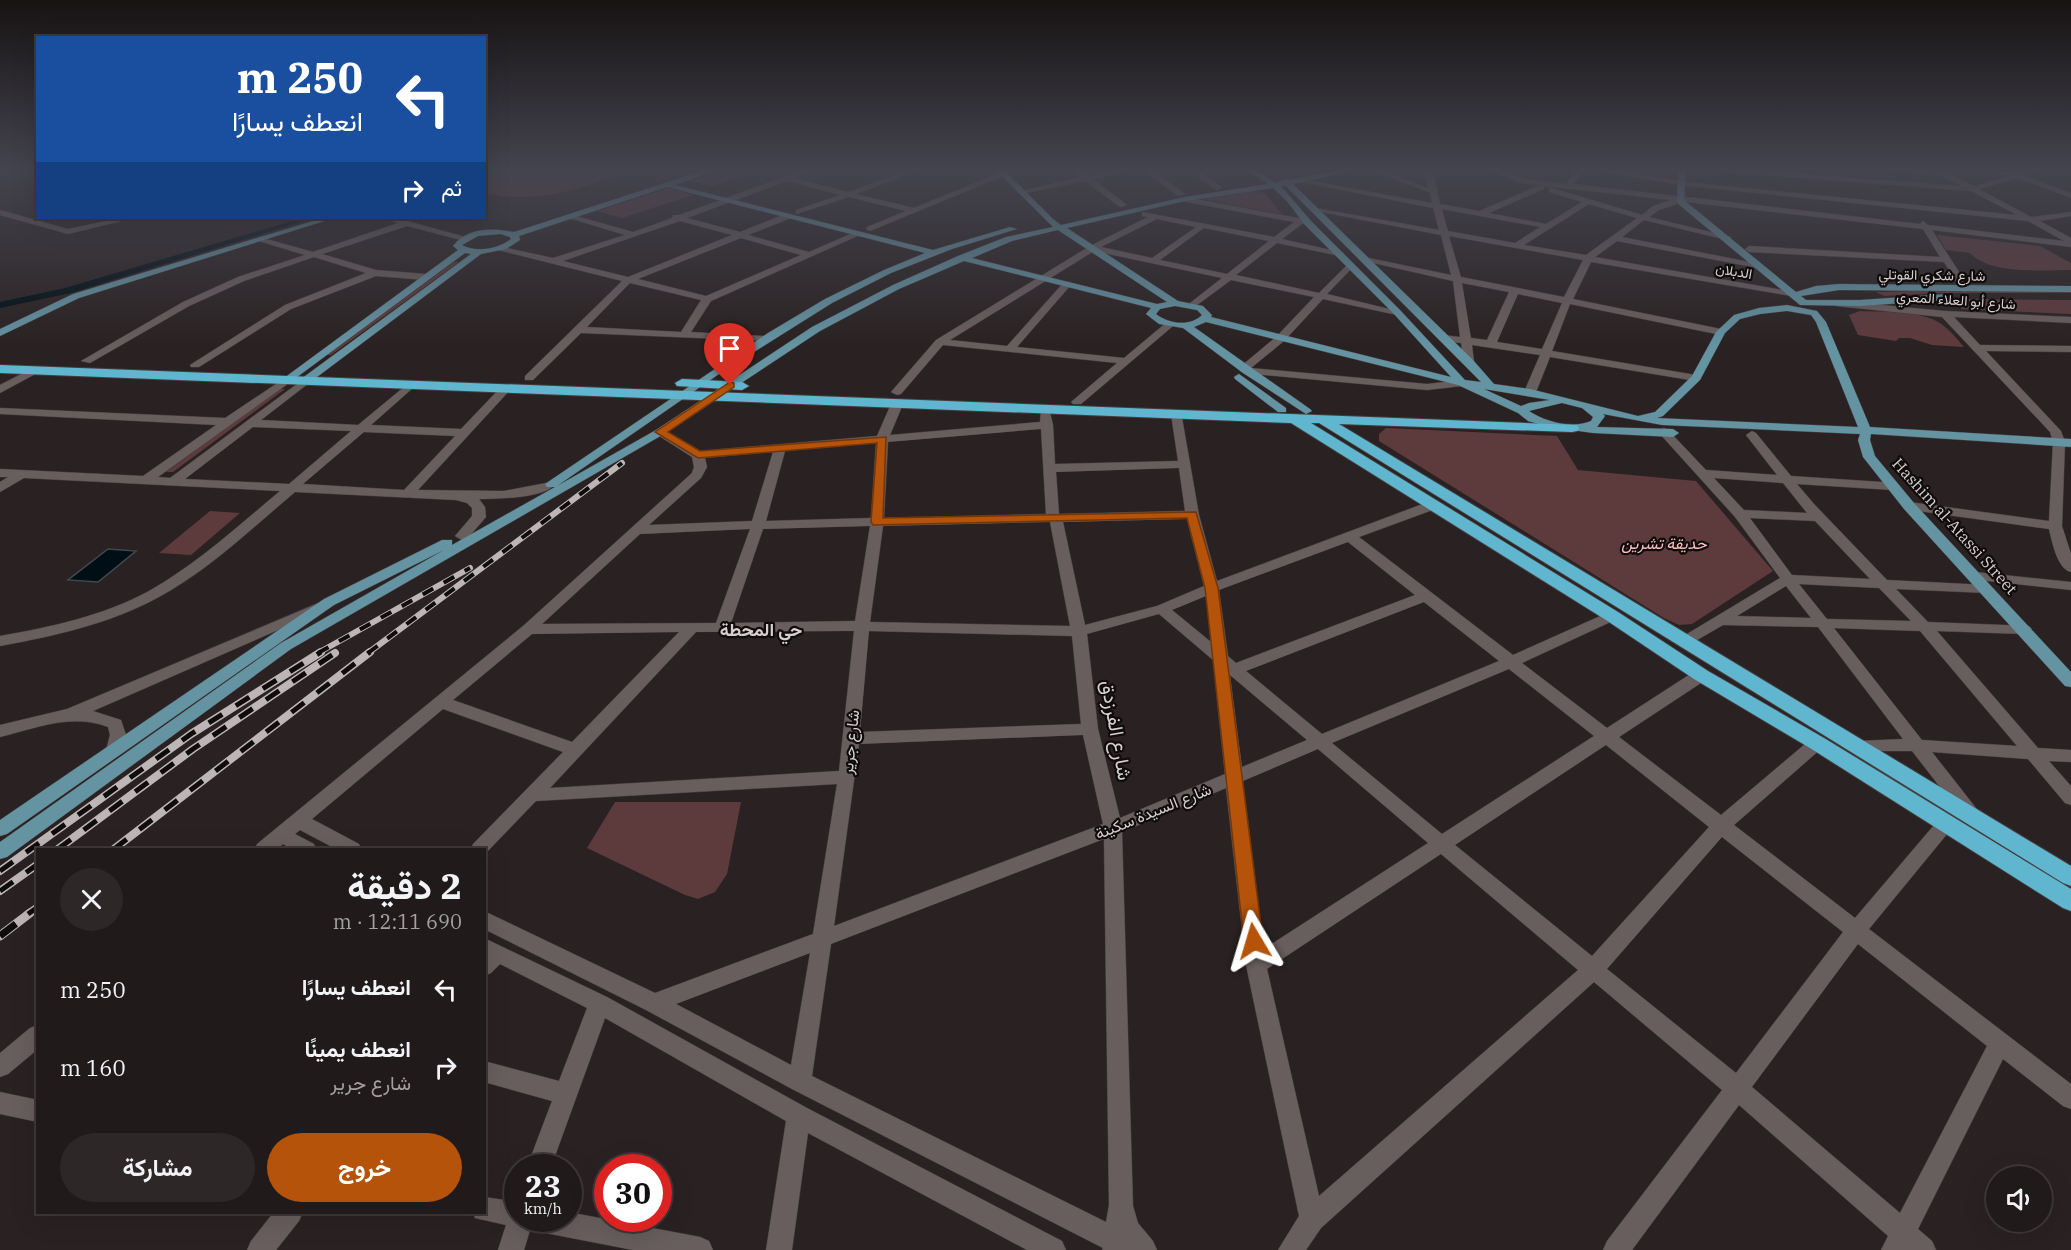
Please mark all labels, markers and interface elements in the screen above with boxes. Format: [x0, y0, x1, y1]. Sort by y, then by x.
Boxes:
text: 250 m [237, 50, 363, 105]
icon: left [384, 60, 462, 138]
text: انعطف يسارًا [232, 103, 363, 138]
text: ثم [441, 173, 462, 202]
icon: right [396, 174, 429, 207]
street label: الدبلان [1714, 259, 1754, 283]
street label: شارع شكري القوتلي [1878, 265, 1986, 288]
street label: شارع أبو العلاء المعري [1896, 287, 2016, 316]
pin [704, 323, 755, 385]
icon: arrive [713, 332, 746, 365]
street label: Hashim al-Atassi Street [1888, 454, 2022, 599]
park label: حديقة تشرين [1621, 533, 1708, 554]
district label: حي المحطة [720, 618, 802, 645]
street label: شارع الفرزدق [1094, 678, 1139, 782]
street label: شارع جرير [837, 709, 865, 776]
street label: شارع السيدة سكينة [1092, 779, 1215, 845]
text: 2 دقيقة [347, 862, 462, 909]
button: close [60, 868, 123, 931]
text: 690 m · 12:11 [333, 908, 462, 935]
position arrow [1222, 909, 1286, 973]
text: انعطف يسارًا [302, 972, 411, 1001]
icon: left [429, 973, 462, 1006]
text: 250 m [60, 975, 126, 1004]
text: انعطف يمينًا [305, 1034, 411, 1063]
icon: right [429, 1051, 462, 1084]
text: 160 m [60, 1053, 126, 1082]
text: شارع جرير [330, 1069, 411, 1096]
button: مشاركة [60, 1133, 255, 1202]
button: خروج [267, 1133, 462, 1202]
speed limit sign: 30 [594, 1154, 672, 1232]
text: 23 [525, 1166, 561, 1205]
map controls [1986, 1166, 2052, 1232]
button: sound [1986, 1166, 2052, 1232]
text: km/h [524, 1199, 562, 1218]

